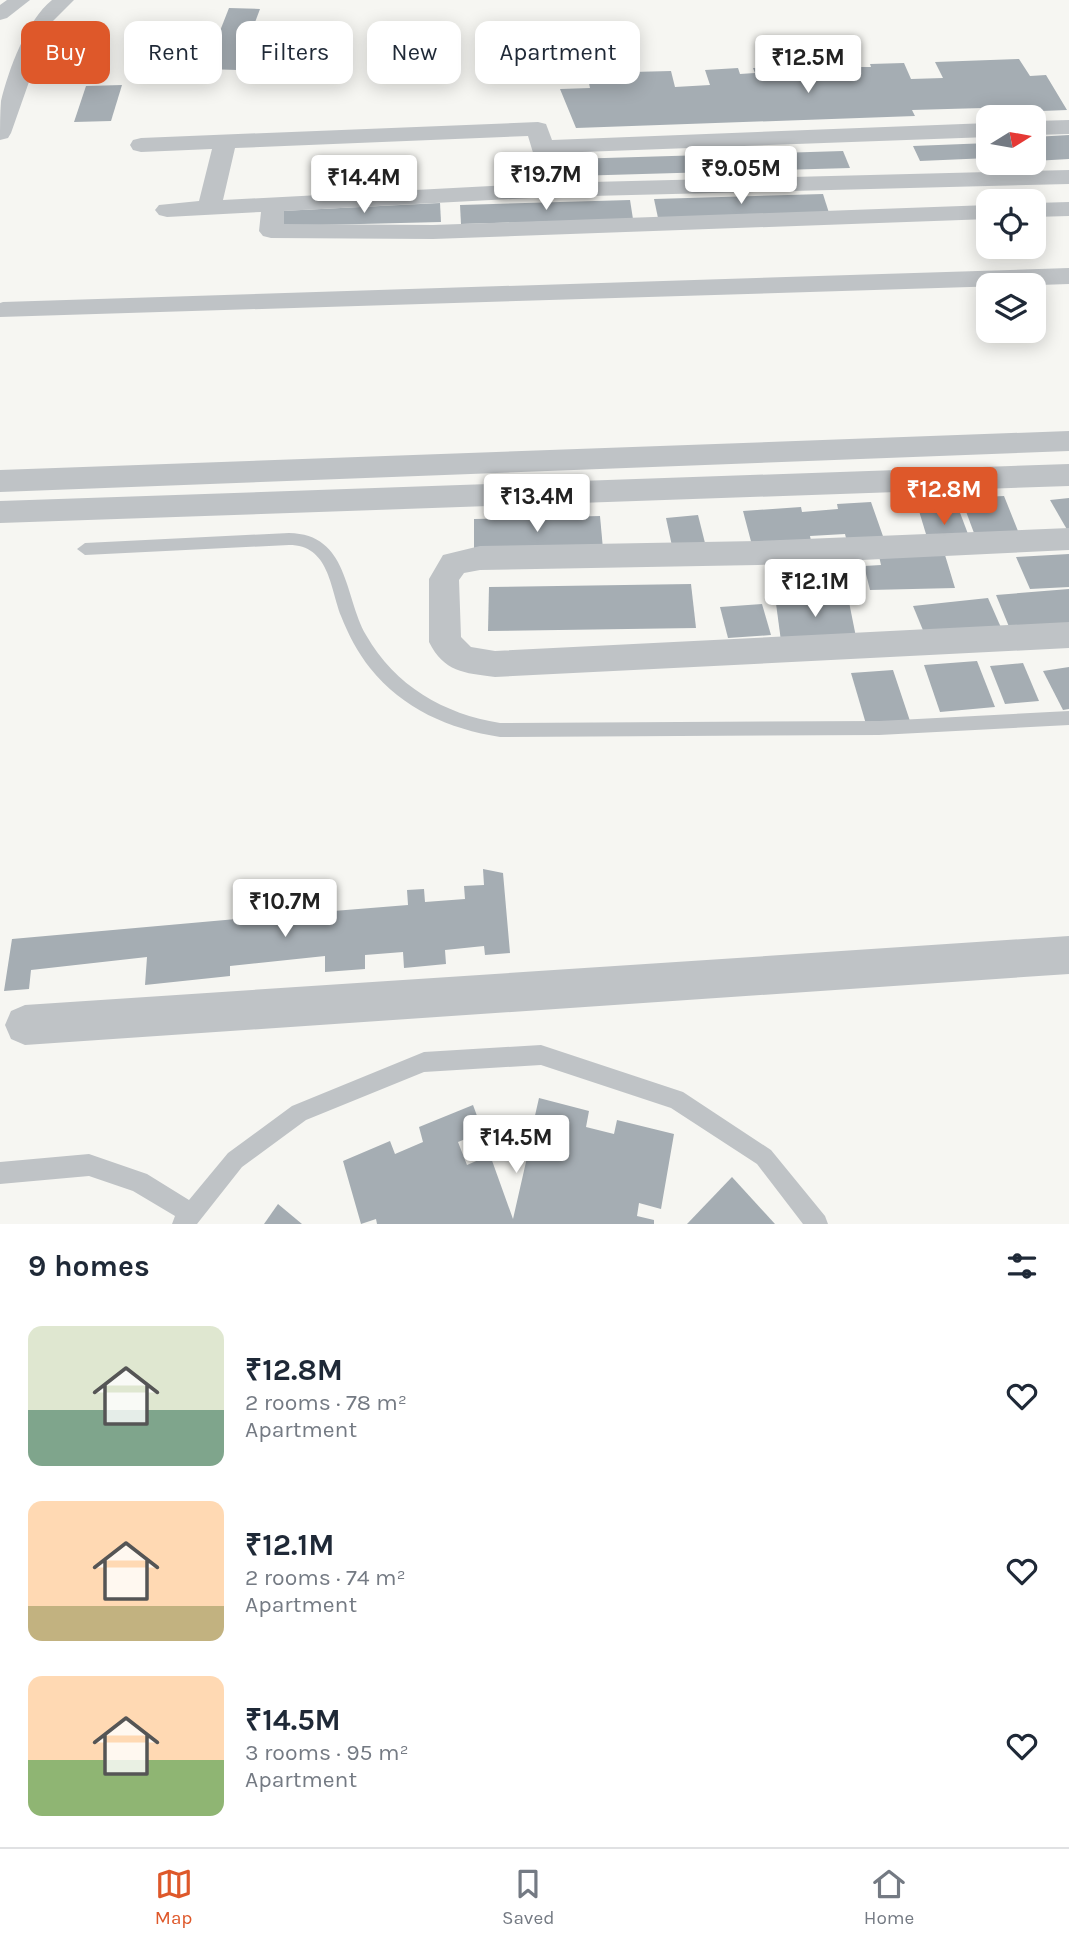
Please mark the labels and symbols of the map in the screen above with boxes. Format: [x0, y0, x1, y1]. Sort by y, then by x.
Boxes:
pin: ₹12.5M [751, 36, 865, 95]
north arrow [976, 105, 1046, 175]
pin: ₹9.05M [684, 146, 798, 206]
pin: ₹19.7M [489, 152, 603, 212]
pin: ₹14.4M [307, 156, 421, 215]
pin: ₹12.8M [887, 468, 1001, 527]
pin: ₹13.4M [480, 475, 594, 534]
pin: ₹12.1M [758, 560, 872, 619]
pin: ₹10.7M [228, 880, 342, 939]
pin: ₹14.5M [459, 1116, 573, 1175]

